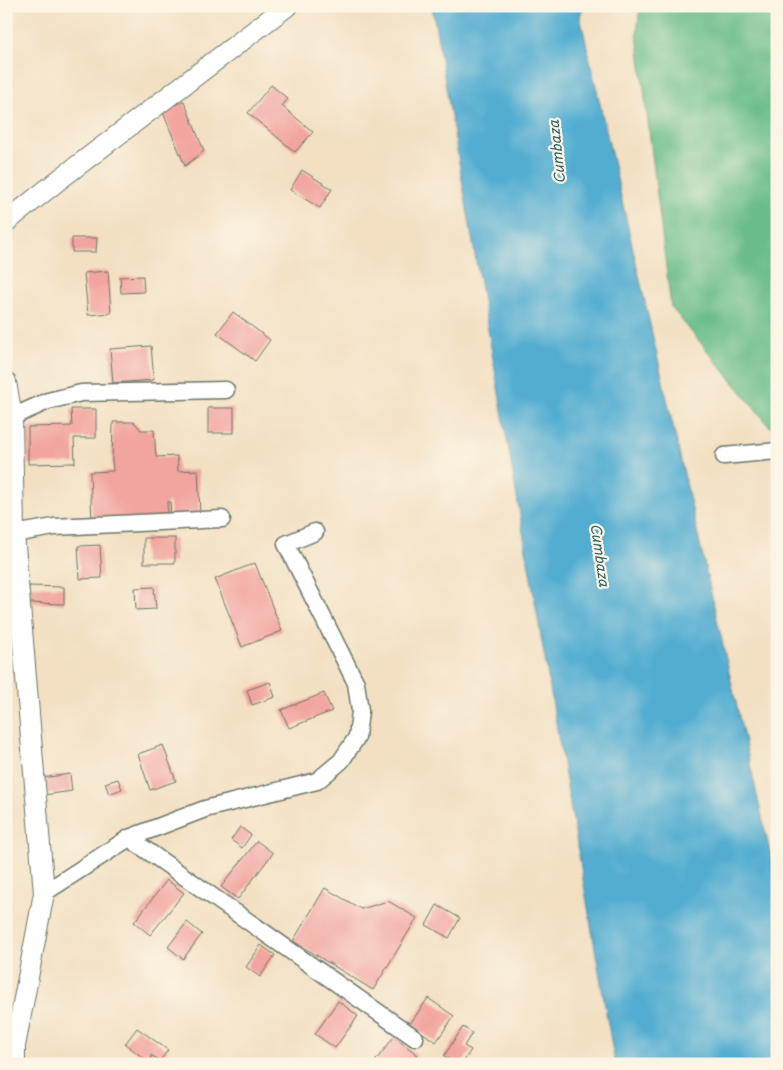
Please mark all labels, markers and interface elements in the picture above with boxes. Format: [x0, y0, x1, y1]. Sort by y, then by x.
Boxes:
water label: Cumbaza [543, 118, 570, 185]
water label: Cumbaza [586, 522, 615, 589]

